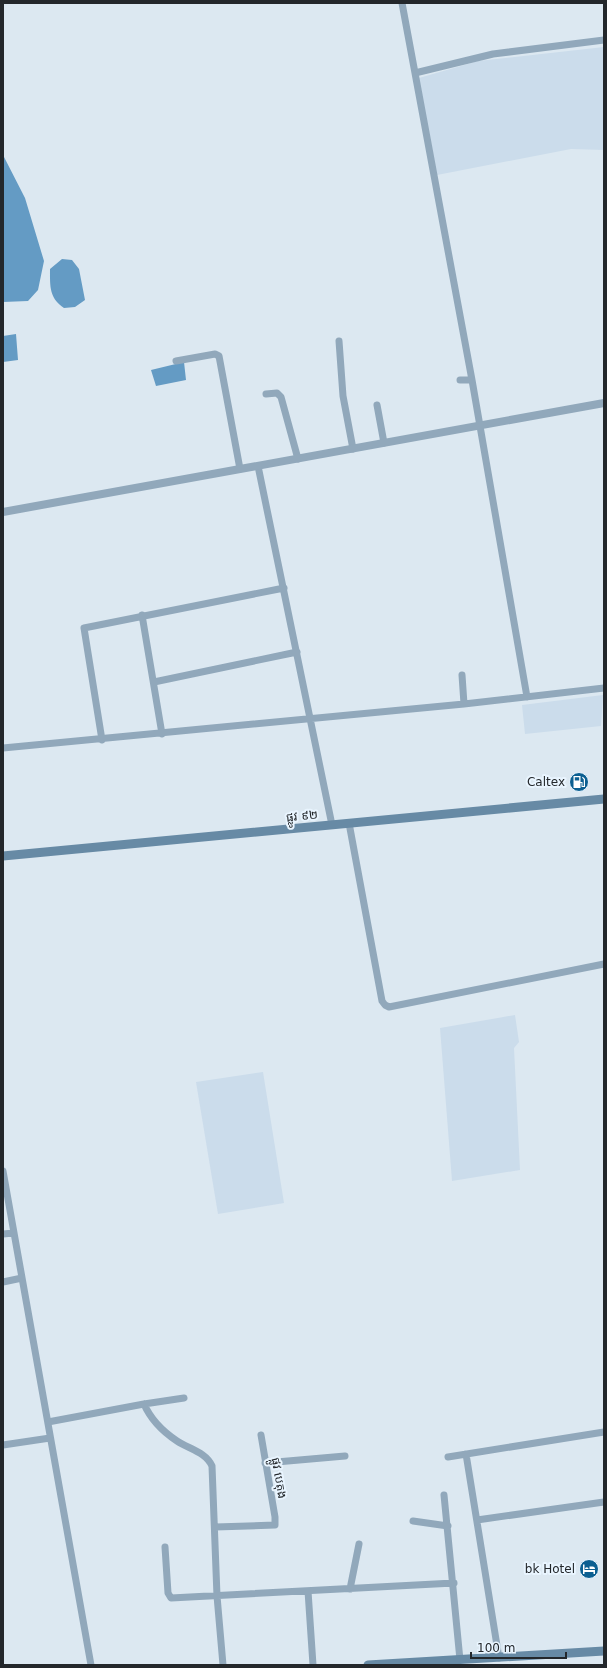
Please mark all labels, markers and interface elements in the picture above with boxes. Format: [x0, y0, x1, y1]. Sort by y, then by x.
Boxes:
fuel station icon: Caltex [568, 771, 590, 793]
place label: Caltex [527, 775, 565, 789]
street label: ផ្លូវ ៩២ [285, 807, 319, 828]
street label: ផ្លូវ បេតុង [265, 1456, 290, 1500]
hotel icon: bk Hotel [578, 1558, 600, 1580]
place label: bk Hotel [525, 1562, 575, 1576]
scale bar [471, 1634, 566, 1660]
text: 100 m [477, 1641, 515, 1655]

